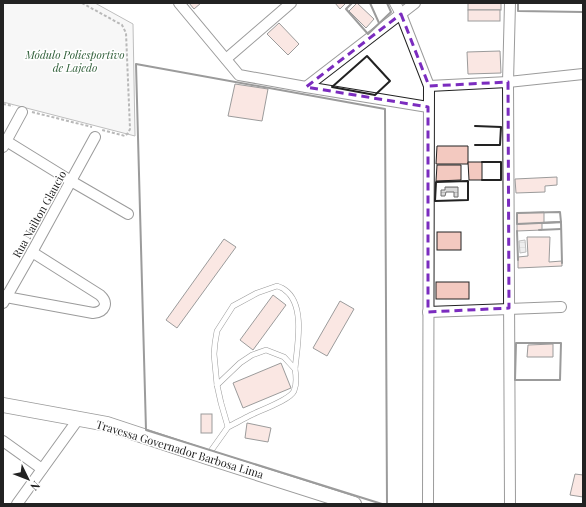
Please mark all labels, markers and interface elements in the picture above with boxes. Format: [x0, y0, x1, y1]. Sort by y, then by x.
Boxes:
park label: Módulo Poliesportivo de Lajedo [24, 47, 125, 75]
street label: Rua Nailton Glaucio [9, 168, 69, 260]
street label: Travessa Governador Barbosa Lima [94, 416, 266, 482]
north arrow [8, 459, 48, 499]
text: N [27, 478, 44, 494]

